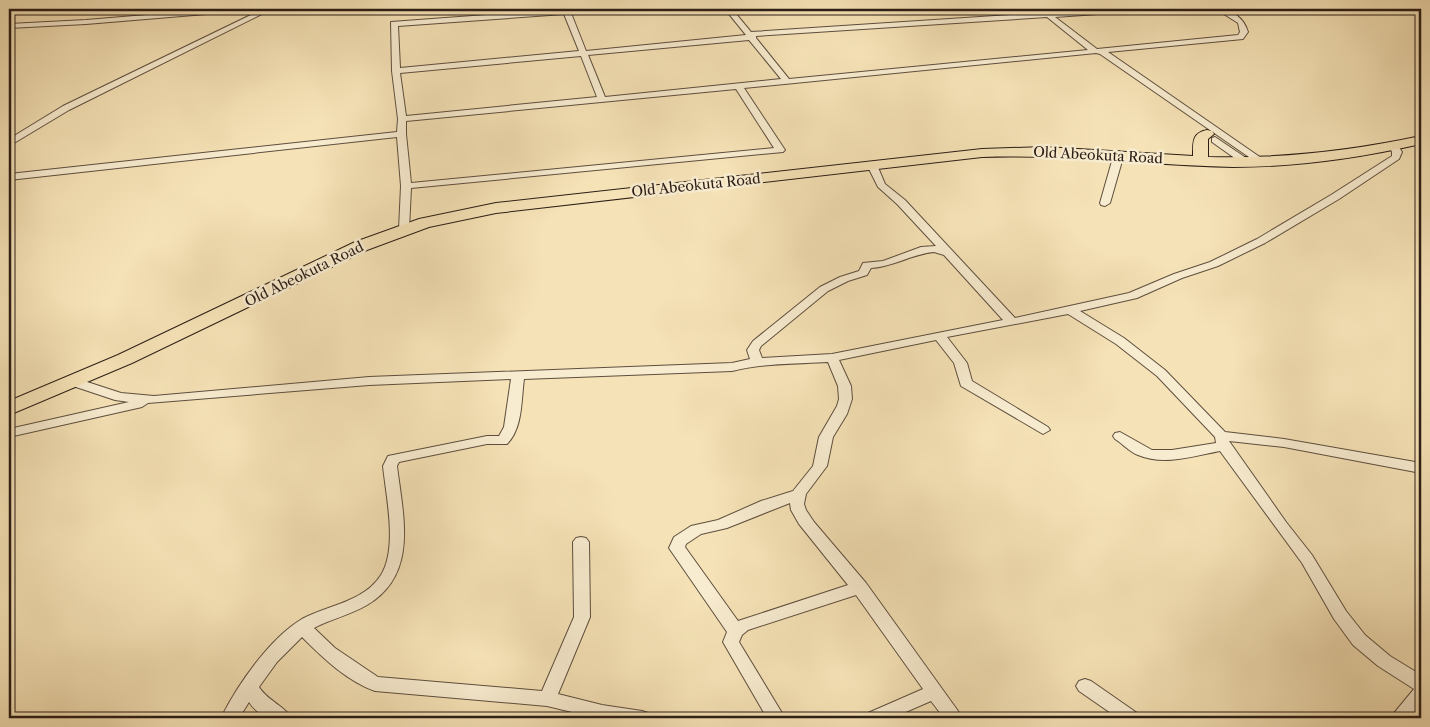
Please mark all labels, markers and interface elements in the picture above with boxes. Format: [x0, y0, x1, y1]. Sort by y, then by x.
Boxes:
street label: Old Abeokuta Road [1033, 143, 1164, 167]
street label: Old Abeokuta Road [630, 169, 762, 201]
street label: Old Abeokuta Road [242, 237, 367, 311]

